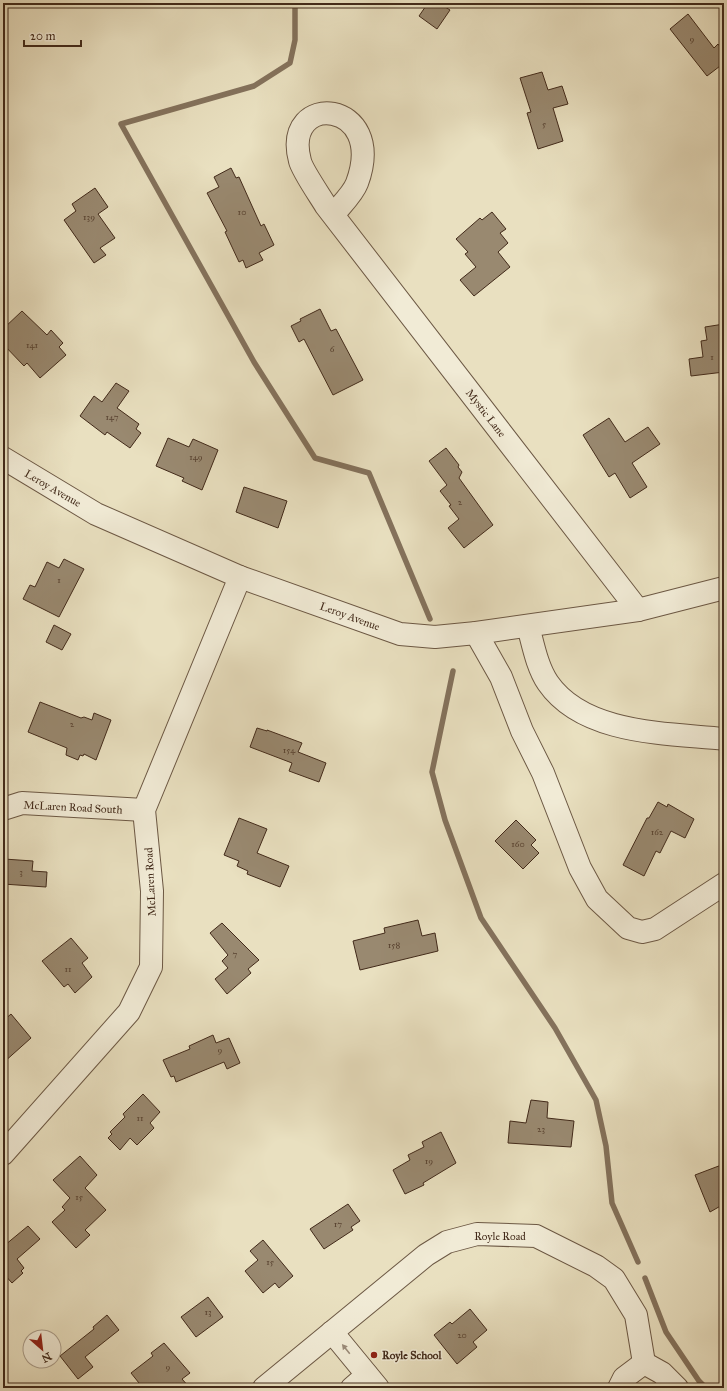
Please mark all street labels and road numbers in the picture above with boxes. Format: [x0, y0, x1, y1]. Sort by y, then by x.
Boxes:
street label: Mystic Lane [463, 387, 509, 440]
street label: Leroy Avenue [22, 467, 84, 510]
street label: Leroy Avenue [318, 600, 382, 633]
street label: McLaren Road South [23, 798, 123, 817]
street label: McLaren Road [142, 847, 159, 917]
street label: Royle Road [474, 1230, 526, 1243]

